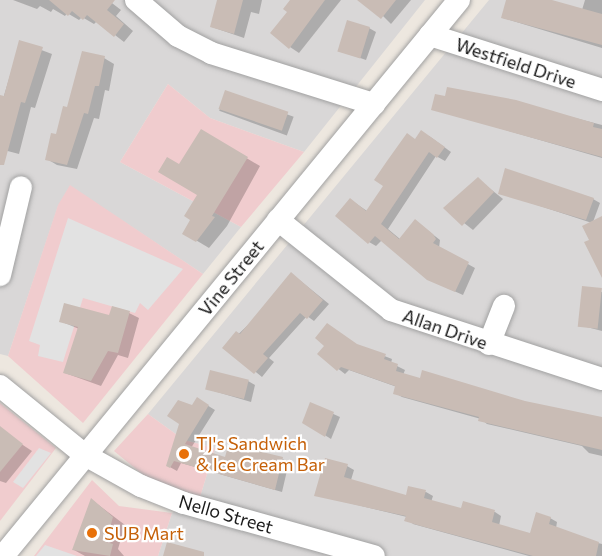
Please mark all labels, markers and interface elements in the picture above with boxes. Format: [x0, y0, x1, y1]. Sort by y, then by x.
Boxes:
street label: Westfield Drive [453, 33, 579, 93]
street label: Vine Street [194, 236, 268, 320]
street label: Allan Drive [400, 304, 490, 354]
place label: TJ's Sandwich & Ice Cream Bar [196, 433, 325, 476]
marker: TJ's Sandwich & Ice Cream Bar [177, 447, 191, 461]
street label: Nello Street [176, 490, 276, 538]
place label: SUB Mart [104, 522, 184, 544]
marker: SUB Mart [85, 526, 99, 540]

